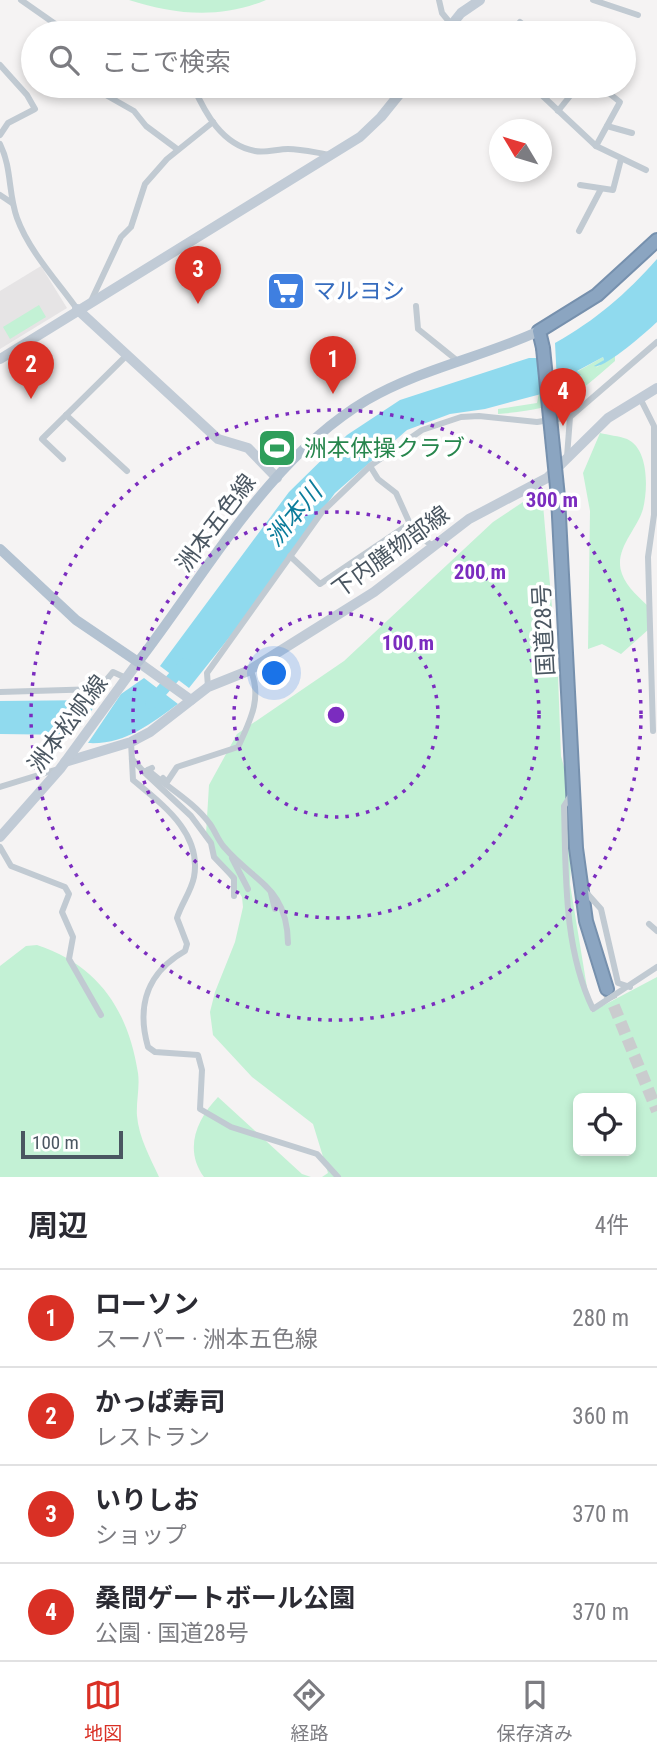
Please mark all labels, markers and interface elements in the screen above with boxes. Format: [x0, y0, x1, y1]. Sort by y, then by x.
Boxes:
search box [21, 21, 636, 98]
icon: search [45, 41, 83, 79]
text: ここで検索 [101, 47, 231, 77]
north arrow [489, 119, 552, 182]
pin: 3 [175, 246, 221, 304]
supermarket icon: マルヨシ [265, 270, 307, 312]
place label: マルヨシ [313, 278, 405, 305]
pin: 1 [310, 336, 356, 394]
pin: 2 [8, 341, 54, 399]
pin: 4 [540, 368, 586, 426]
sports icon: 洲本体操クラブ [256, 427, 298, 469]
place label: 洲本体操クラブ [304, 435, 465, 462]
street label: 洲本五色線 [171, 469, 261, 577]
water label: 洲本川 [260, 476, 330, 552]
text: 300 m [526, 488, 578, 512]
street label: 下内膳物部線 [327, 501, 455, 603]
text: 200 m [454, 560, 506, 584]
street label: 国道28号 [528, 583, 560, 677]
text: 100 m [382, 631, 434, 655]
your location [257, 656, 291, 690]
street label: 洲本松帆線 [23, 670, 113, 778]
centre of rings [324, 703, 348, 727]
map controls [573, 1093, 636, 1156]
button: locate [573, 1093, 636, 1156]
scale bar [21, 1128, 122, 1160]
text: 100 m [32, 1131, 79, 1154]
text: 周辺 [28, 1208, 88, 1243]
text: 4件 [595, 1212, 629, 1239]
text: ローソン [95, 1289, 199, 1319]
text: 1 [45, 1305, 57, 1332]
text: 280 m [572, 1305, 629, 1332]
text: スーパー · 洲本五色線 [95, 1326, 318, 1353]
text: かっぱ寿司 [95, 1387, 225, 1417]
text: 2 [45, 1403, 57, 1430]
text: 360 m [572, 1403, 629, 1430]
text: レストラン [95, 1424, 210, 1451]
text: いりしお [95, 1485, 199, 1515]
text: 3 [45, 1501, 57, 1528]
text: 370 m [572, 1501, 629, 1528]
text: ショップ [95, 1522, 187, 1549]
text: 桑間ゲートボール公園 [95, 1583, 355, 1613]
text: 4 [45, 1599, 57, 1626]
text: 370 m [572, 1599, 629, 1626]
text: 公園 · 国道28号 [95, 1620, 249, 1647]
tab: 地図 [84, 1676, 122, 1745]
tab: 経路 [290, 1676, 329, 1745]
tab: 保存済み [497, 1676, 573, 1745]

